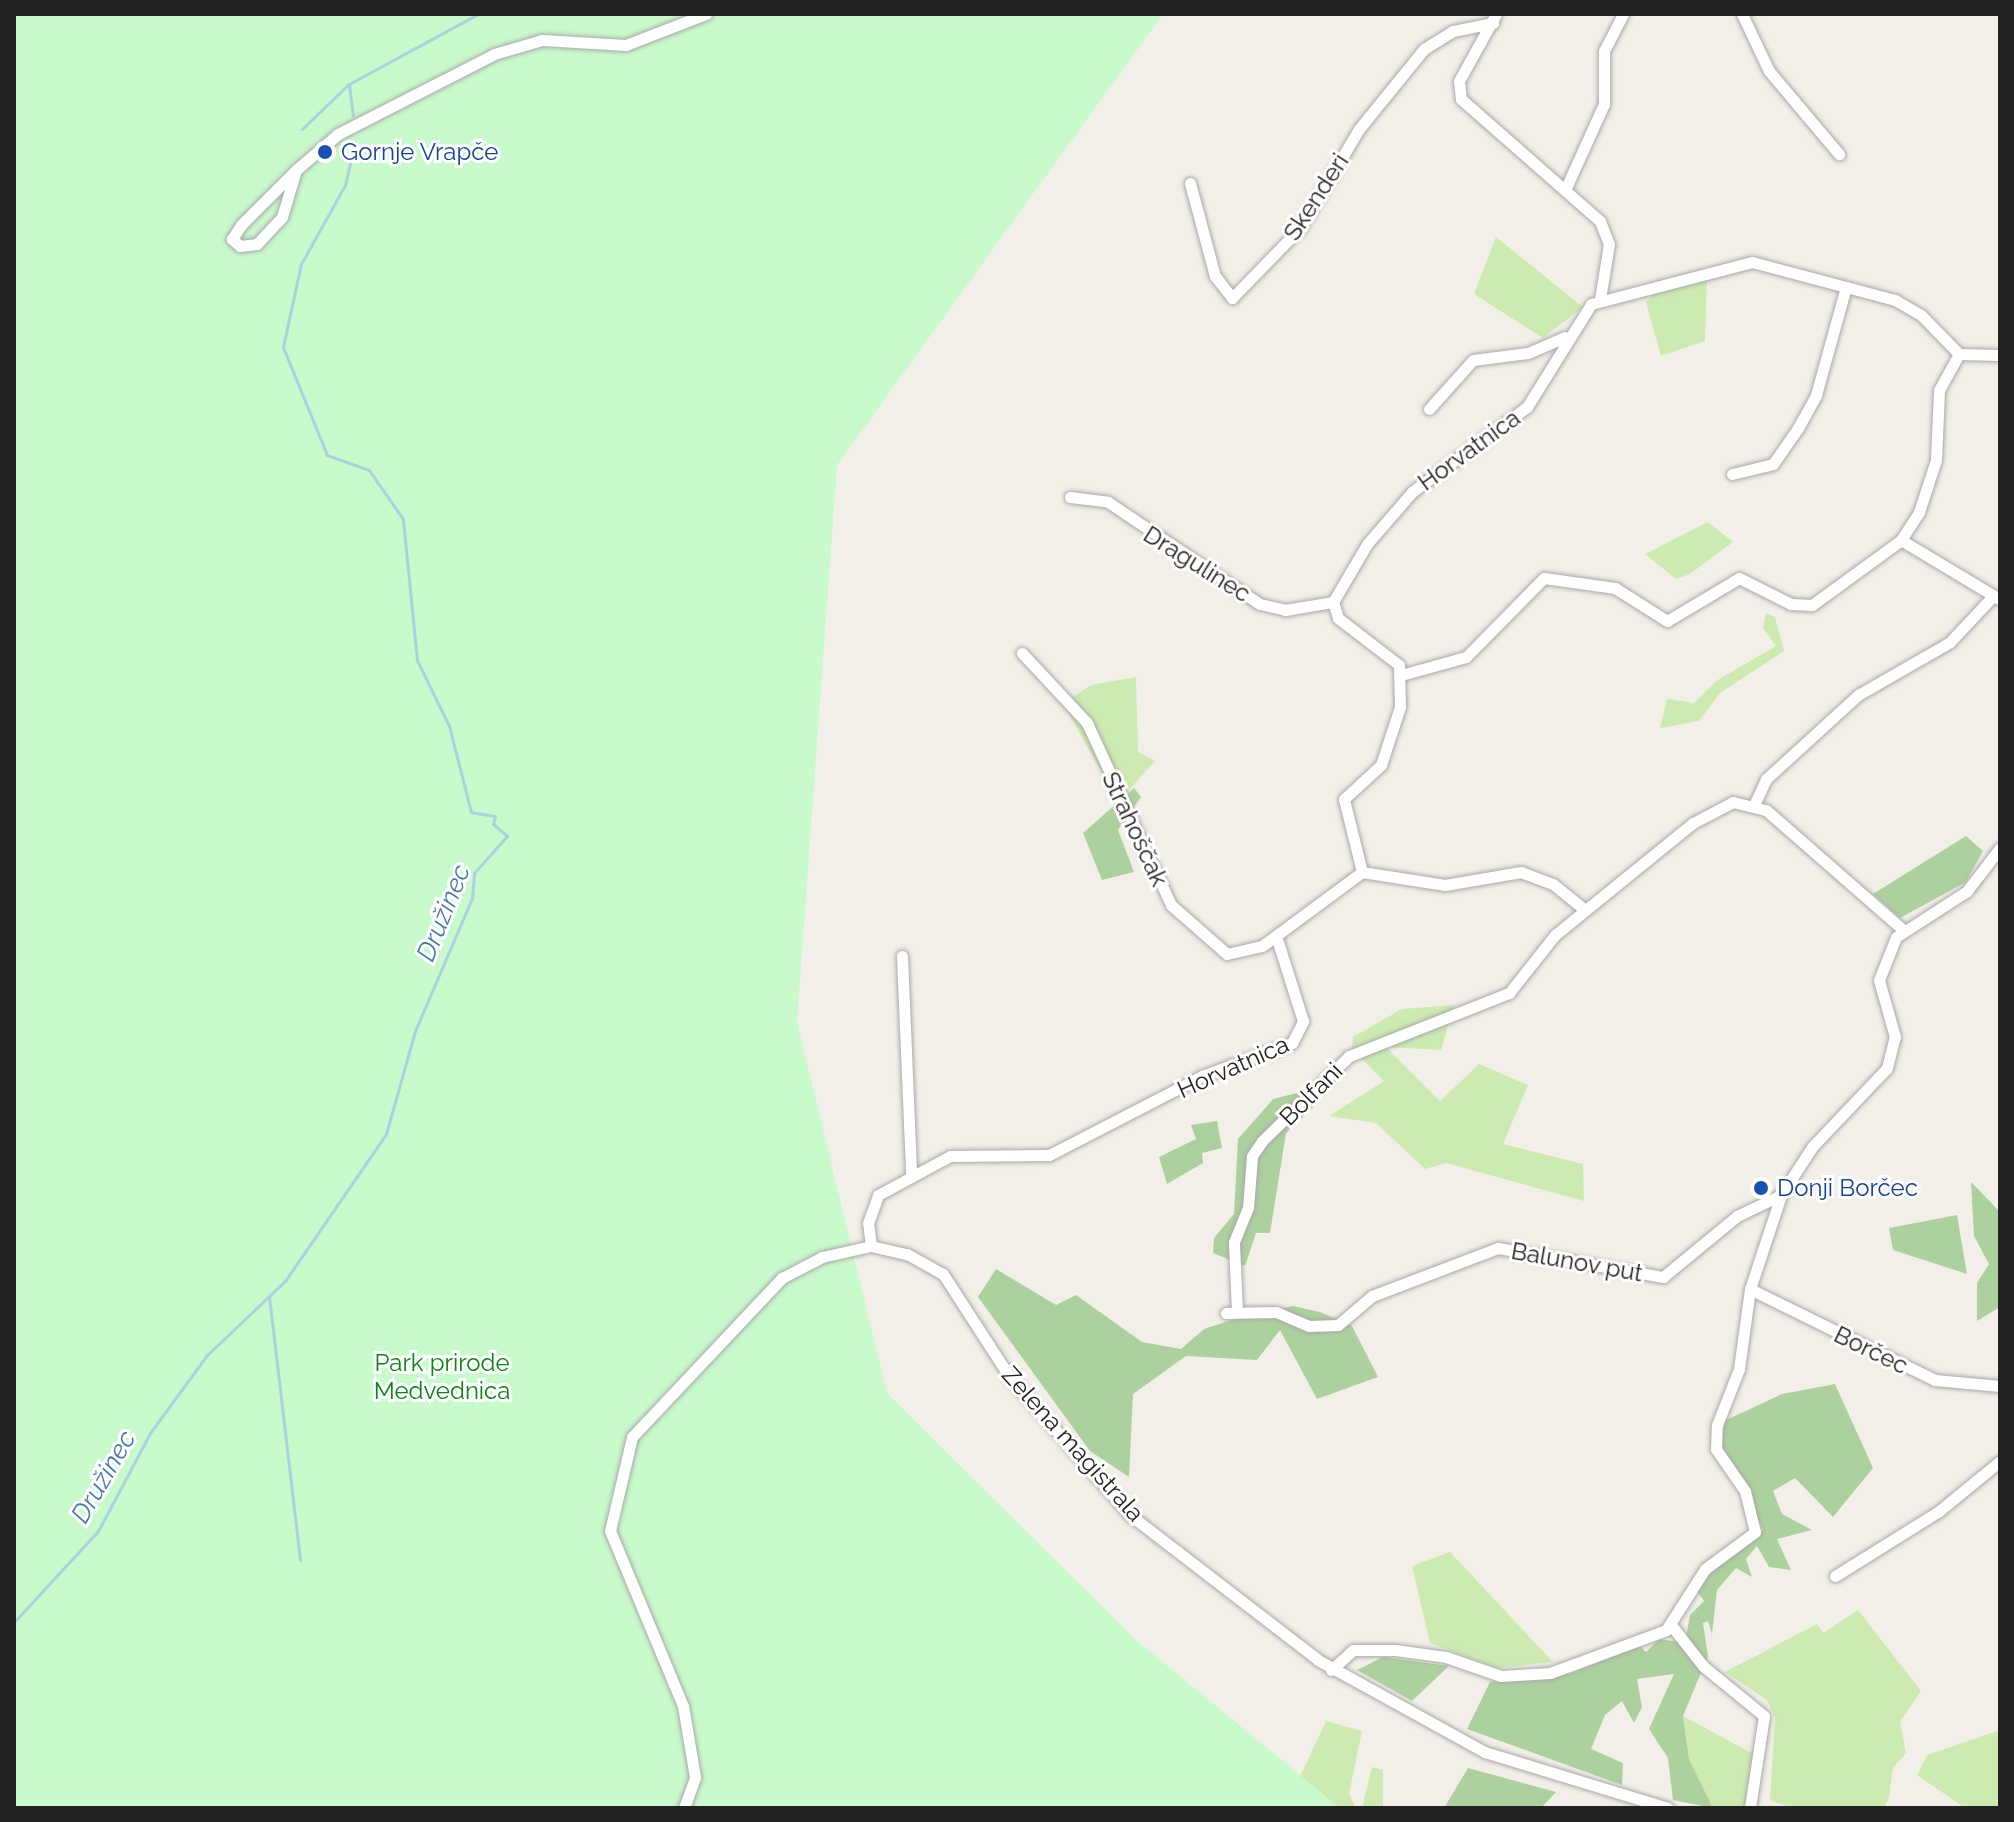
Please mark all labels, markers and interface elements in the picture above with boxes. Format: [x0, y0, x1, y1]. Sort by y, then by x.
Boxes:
place label: Gornje Vrapče [341, 138, 499, 166]
marker: Gornje Vrapče [316, 143, 334, 161]
street label: Skenderi [1277, 148, 1355, 246]
street label: Horvatnica [1412, 403, 1526, 497]
street label: Dragulinec [1138, 520, 1256, 608]
street label: Strahoščak [1096, 767, 1174, 891]
water label: Družinec [411, 860, 477, 966]
street label: Horvatnica [1173, 1030, 1293, 1104]
street label: Bolfani [1274, 1057, 1348, 1131]
place label: Donji Borčec [1777, 1174, 1918, 1202]
marker: Donji Borčec [1752, 1179, 1770, 1197]
street label: Balunov put [1509, 1236, 1645, 1288]
street label: Borčec [1829, 1320, 1913, 1380]
park label: Park prirode Medvednica [374, 1349, 510, 1405]
street label: Zelena magistrala [996, 1361, 1150, 1527]
water label: Družinec [65, 1425, 143, 1529]

